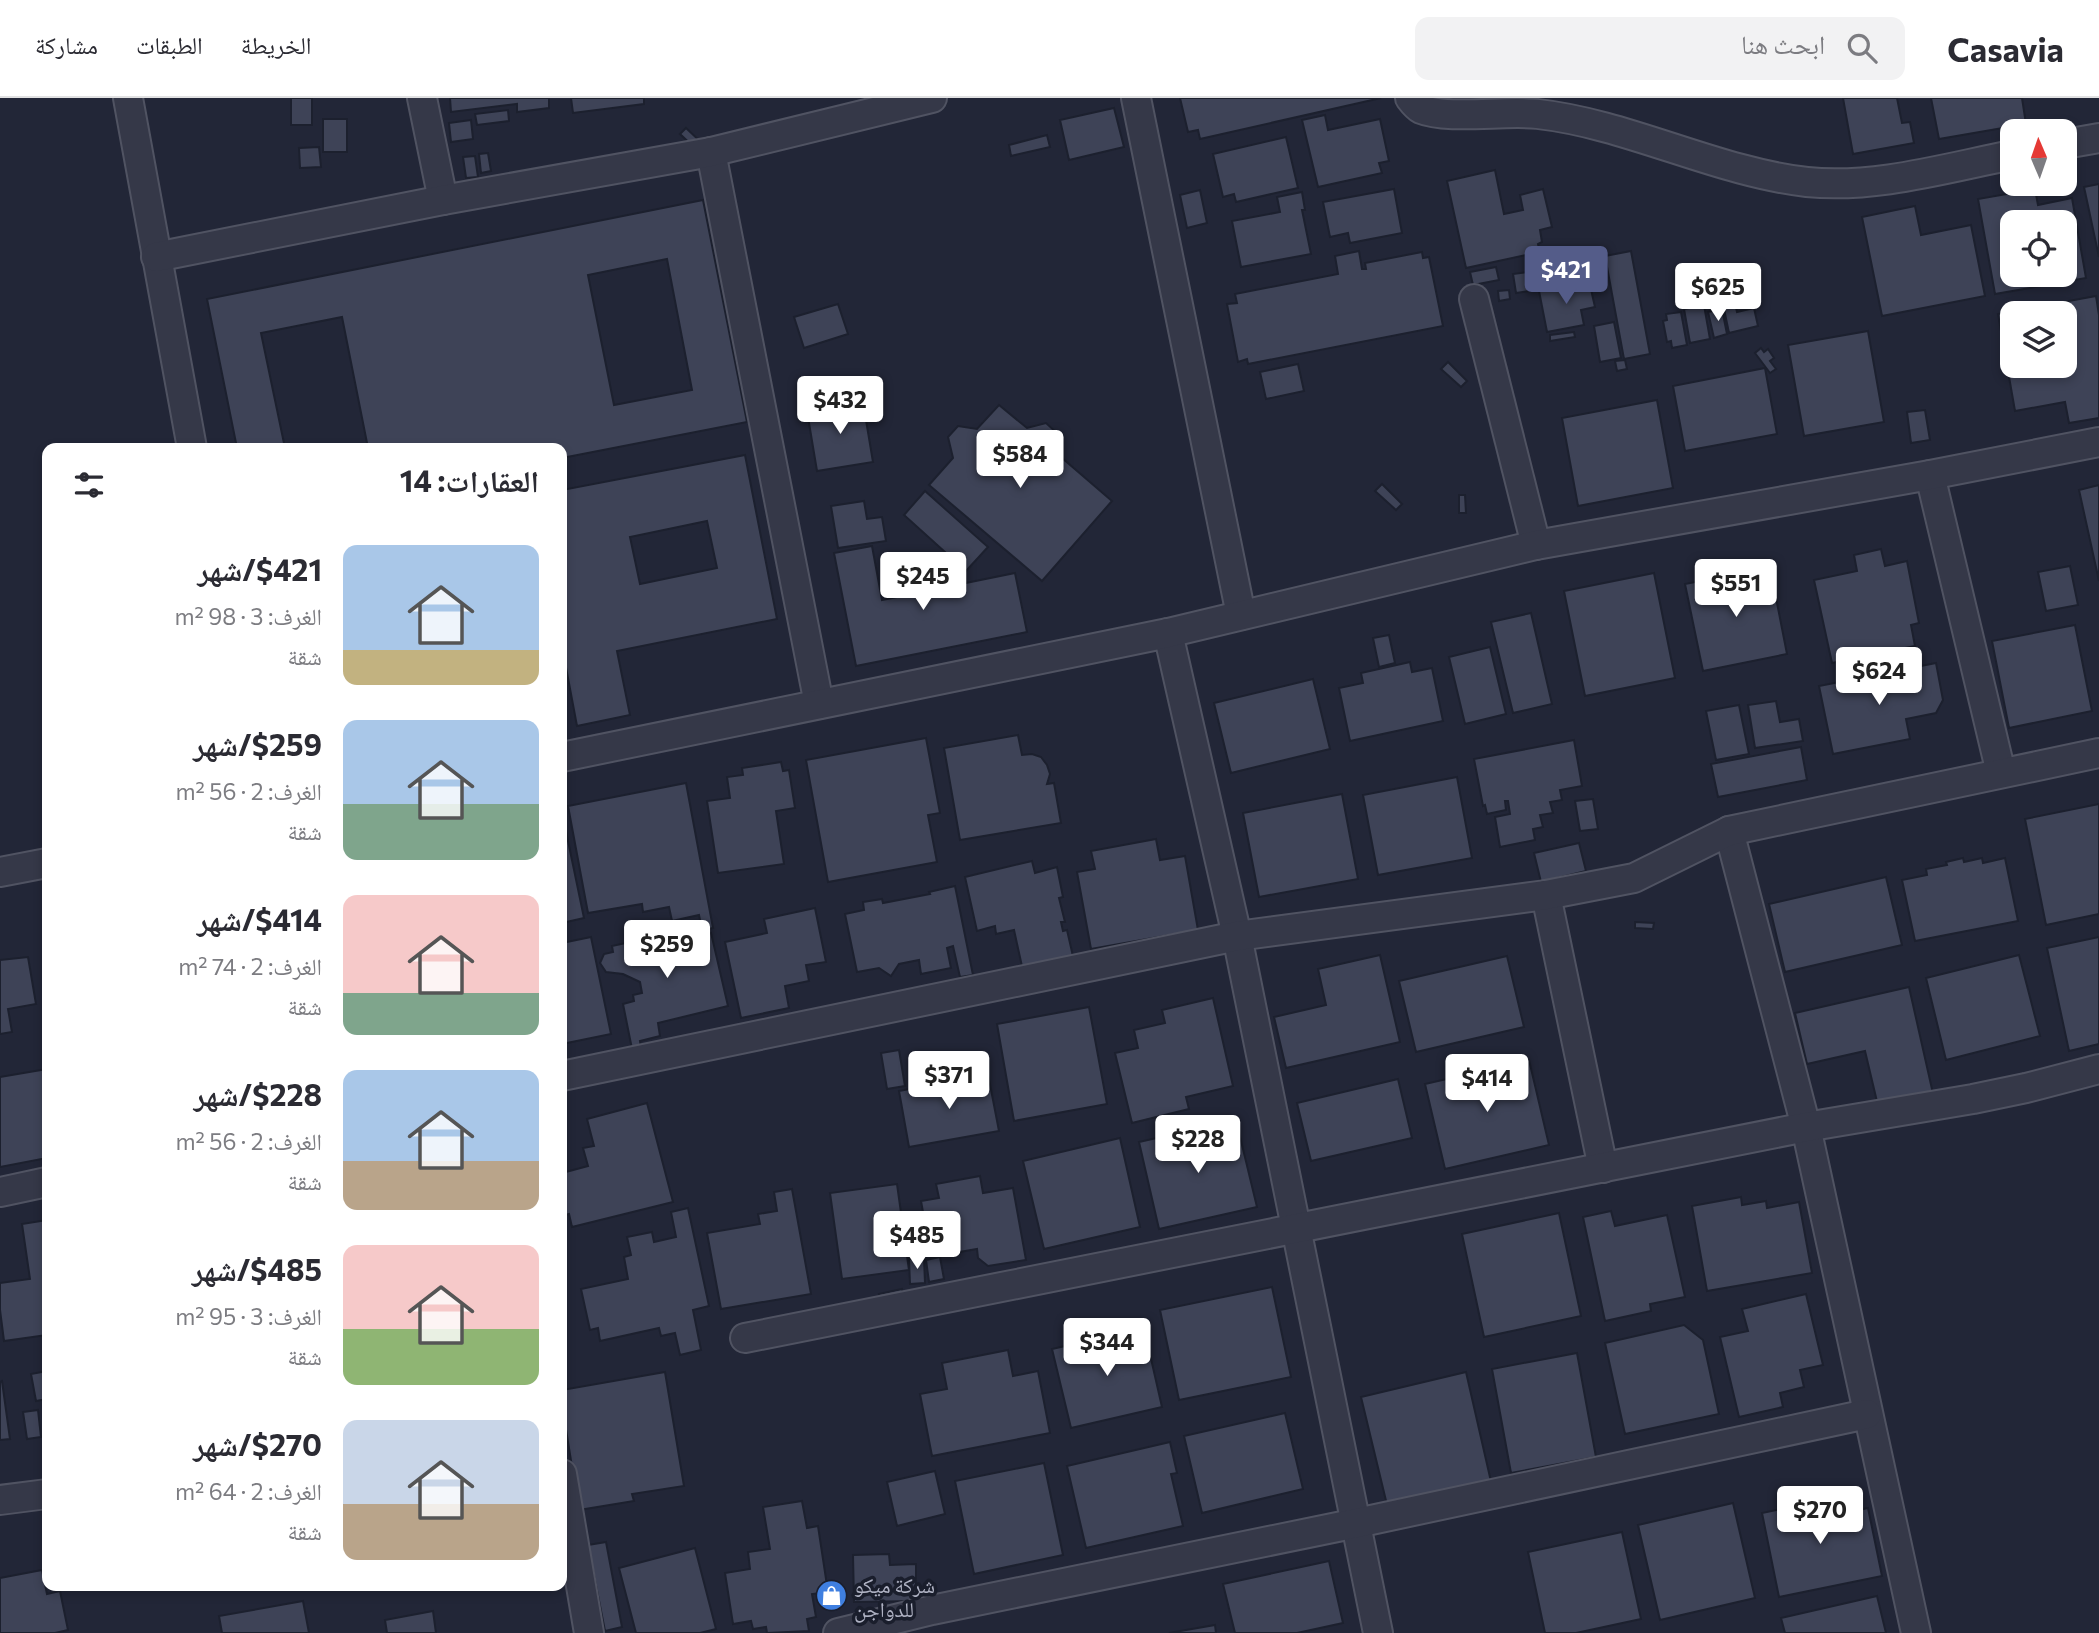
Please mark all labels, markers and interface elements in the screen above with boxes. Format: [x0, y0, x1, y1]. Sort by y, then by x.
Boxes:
search box [1415, 17, 1905, 80]
text: ابحث هنا [1741, 28, 1825, 59]
text: Casavia [1947, 28, 2064, 69]
icon: search [1843, 29, 1881, 67]
text: مشاركة [35, 30, 98, 59]
text: الطبقات [136, 30, 203, 59]
text: الخريطة [241, 30, 311, 59]
north arrow [2000, 119, 2077, 196]
map controls [2000, 119, 2077, 378]
button: locate [2000, 210, 2077, 287]
pin: $421 [1525, 246, 1607, 306]
text: $421 [1541, 255, 1591, 283]
pin: $625 [1677, 264, 1759, 323]
text: $625 [1691, 272, 1745, 300]
button: layers [2000, 301, 2077, 378]
pin: $432 [799, 376, 881, 436]
text: $432 [813, 385, 867, 413]
pin: $584 [979, 430, 1061, 490]
text: $584 [993, 439, 1047, 467]
text: العقارات: 14 [400, 461, 539, 498]
icon: filters [70, 466, 108, 504]
text: $421/شهر [198, 550, 322, 587]
pin: $245 [882, 552, 964, 612]
pin: $551 [1695, 560, 1777, 619]
text: $245 [896, 561, 950, 589]
text: $551 [1711, 568, 1761, 596]
icon: home [399, 573, 483, 657]
text: الغرف: 3 · 98 m² [174, 602, 322, 630]
text: شقة [288, 642, 322, 670]
pin: $624 [1838, 648, 1920, 707]
text: $624 [1852, 656, 1906, 684]
text: $259/شهر [193, 725, 322, 762]
icon: home [399, 748, 483, 832]
text: الغرف: 2 · 56 m² [176, 777, 322, 805]
text: شقة [288, 817, 322, 845]
text: $414/شهر [197, 900, 322, 937]
pin: $259 [626, 920, 708, 980]
icon: home [399, 923, 483, 1007]
text: $259 [640, 929, 694, 957]
text: الغرف: 2 · 74 m² [178, 952, 322, 980]
text: شقة [288, 992, 322, 1020]
pin: $371 [908, 1052, 990, 1111]
pin: $414 [1446, 1054, 1528, 1114]
text: $371 [924, 1060, 974, 1088]
text: $414 [1461, 1063, 1513, 1091]
text: $228/شهر [194, 1075, 322, 1112]
icon: home [399, 1098, 483, 1182]
pin: $228 [1157, 1116, 1239, 1175]
text: $228 [1171, 1124, 1225, 1152]
text: الغرف: 2 · 56 m² [176, 1127, 322, 1155]
text: شقة [288, 1167, 322, 1195]
pin: $485 [876, 1212, 958, 1271]
text: $485 [890, 1220, 944, 1248]
text: $485/شهر [192, 1250, 322, 1287]
icon: home [399, 1273, 483, 1357]
text: الغرف: 3 · 95 m² [175, 1302, 322, 1330]
pin: $344 [1066, 1318, 1148, 1378]
text: $344 [1080, 1327, 1134, 1355]
text: شقة [288, 1342, 322, 1370]
text: $270/شهر [193, 1425, 322, 1462]
icon: home [399, 1448, 483, 1532]
text: الغرف: 2 · 64 m² [175, 1477, 322, 1505]
pin: $270 [1779, 1486, 1861, 1546]
text: $270 [1793, 1495, 1847, 1523]
text: شقة [288, 1517, 322, 1545]
place label: شركة ميكو للدواجن [854, 1572, 935, 1623]
shop icon: شركة ميكو للدواجن [814, 1579, 848, 1613]

